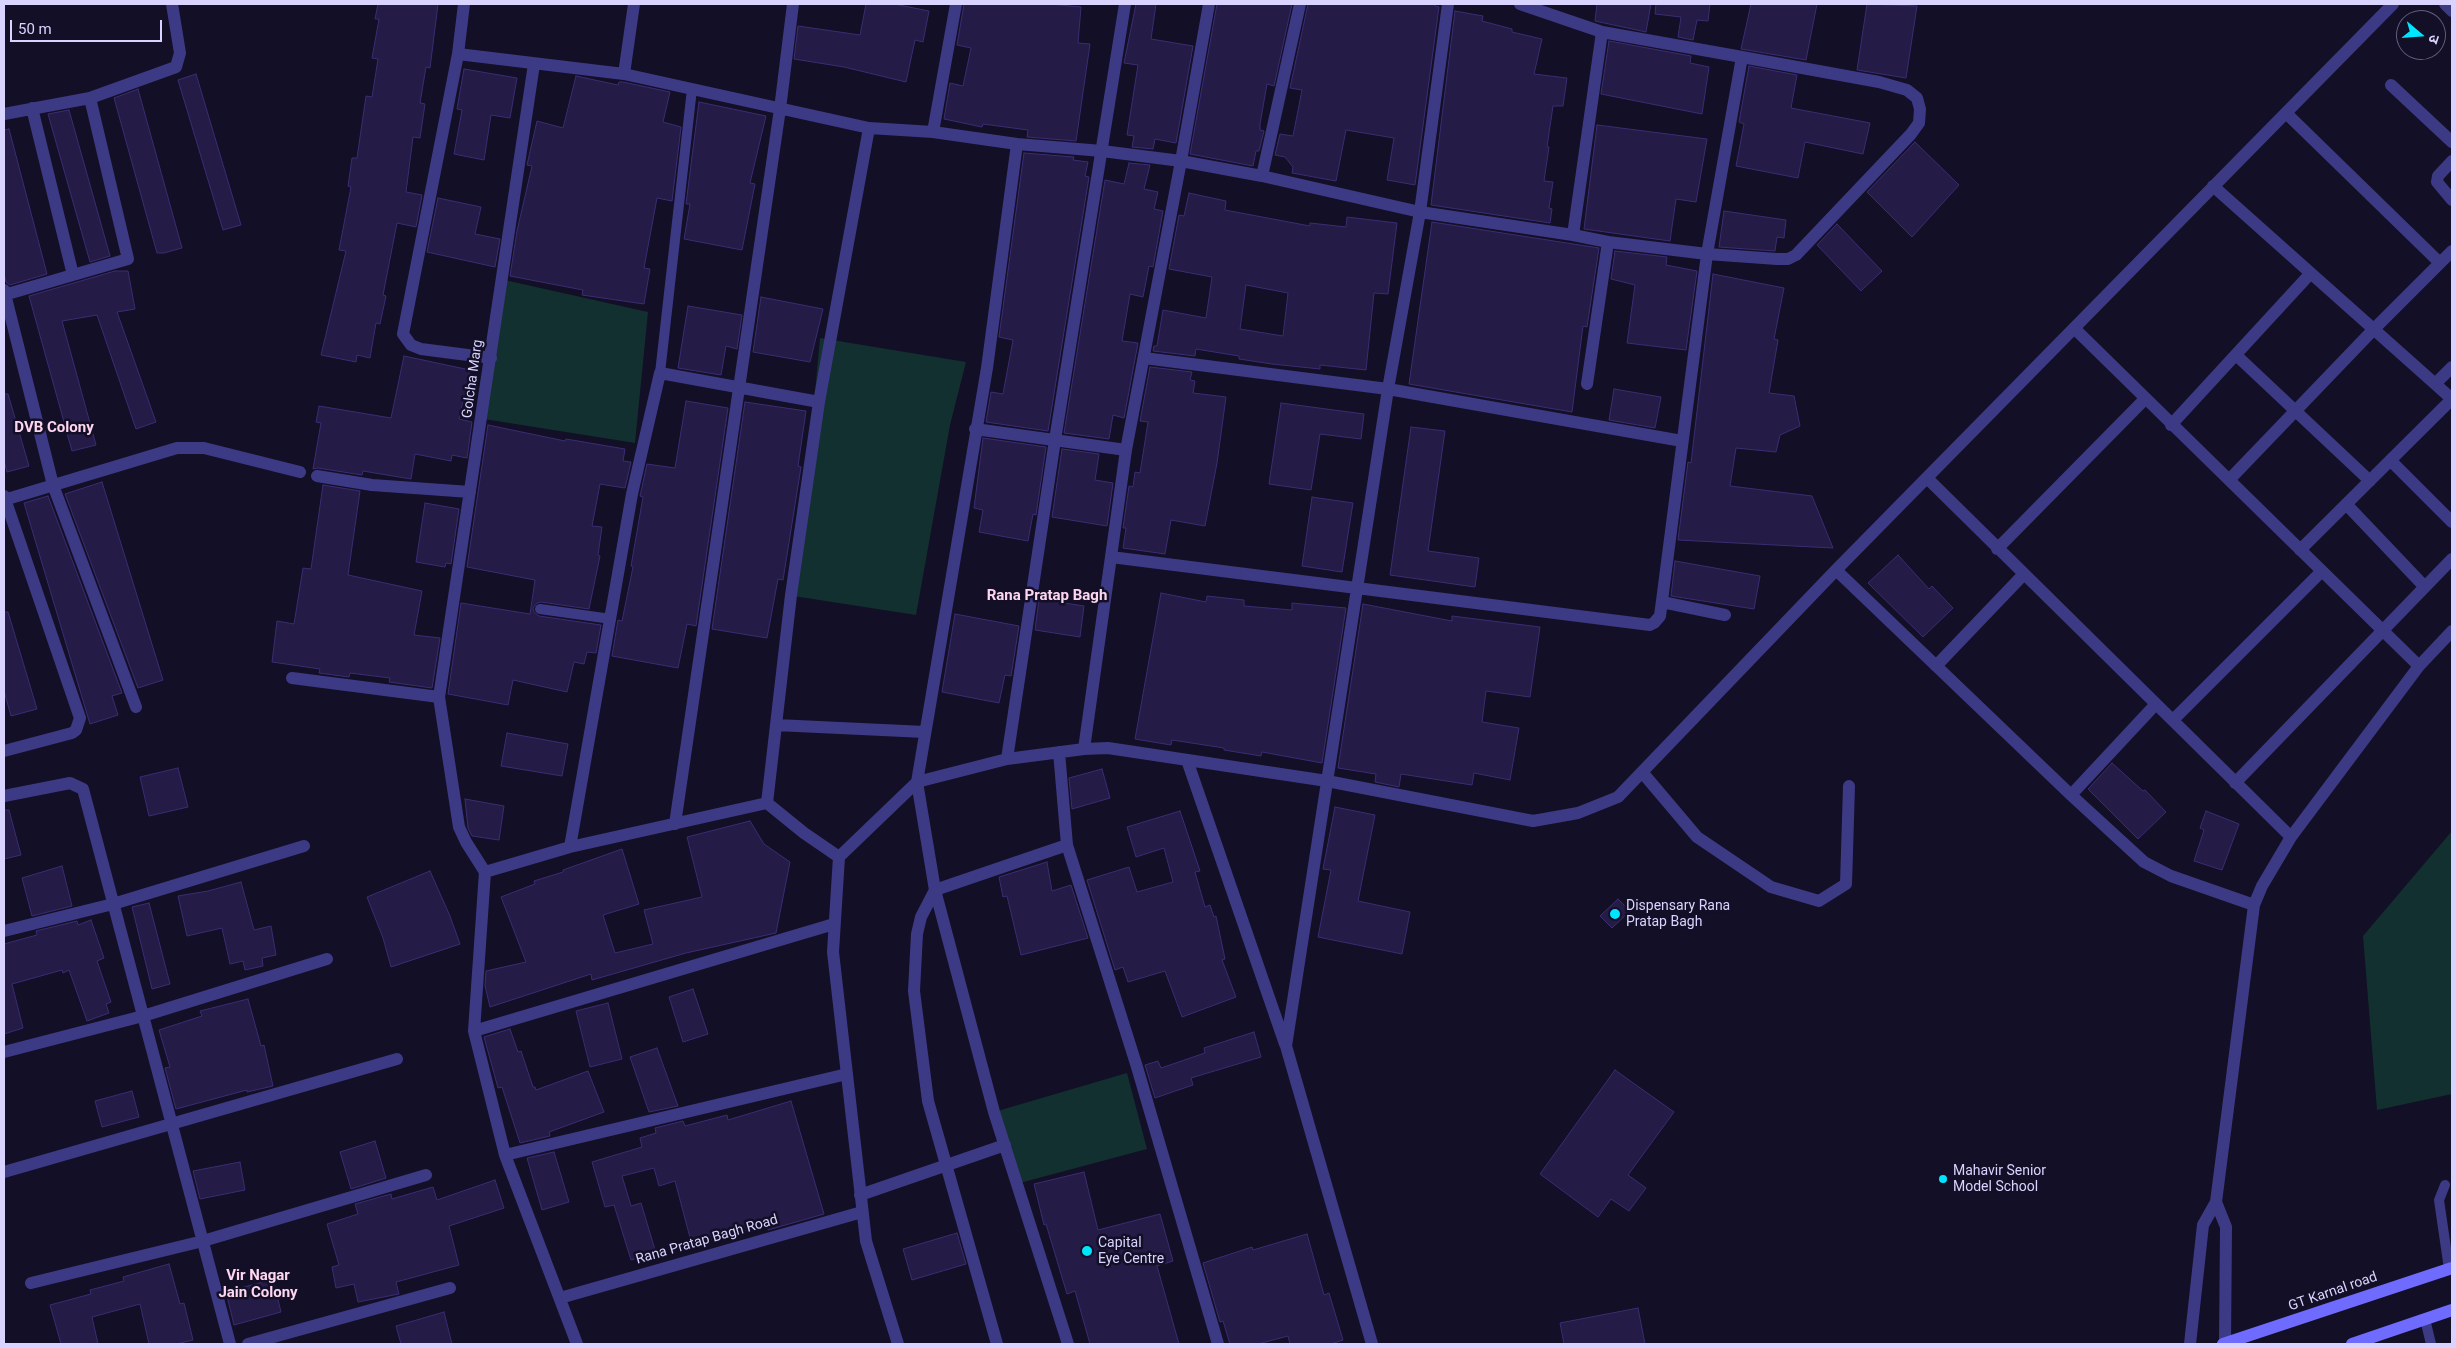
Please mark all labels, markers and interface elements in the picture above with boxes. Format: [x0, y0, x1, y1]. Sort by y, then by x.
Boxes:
scale bar [12, 10, 165, 42]
north arrow [2396, 10, 2446, 60]
text: 50 m [18, 20, 52, 38]
text: उ [2425, 33, 2443, 46]
street label: Golcha Marg [459, 339, 487, 419]
district label: DVB Colony [14, 419, 94, 437]
district label: Rana Pratap Bagh [987, 587, 1107, 605]
place label: Dispensary Rana Pratap Bagh [1626, 898, 1730, 930]
marker: Dispensary Rana Pratap Bagh [1608, 907, 1622, 921]
place label: Mahavir Senior Model School [1953, 1163, 2046, 1196]
marker: Mahavir Senior Model School [1937, 1173, 1949, 1185]
street label: Rana Pratap Bagh Road [634, 1212, 780, 1268]
place label: Capital Eye Centre [1098, 1235, 1164, 1268]
marker: Capital Eye Centre [1080, 1244, 1094, 1258]
district label: Vir Nagar Jain Colony [218, 1267, 298, 1302]
street label: GT Karnal road [2286, 1269, 2380, 1315]

